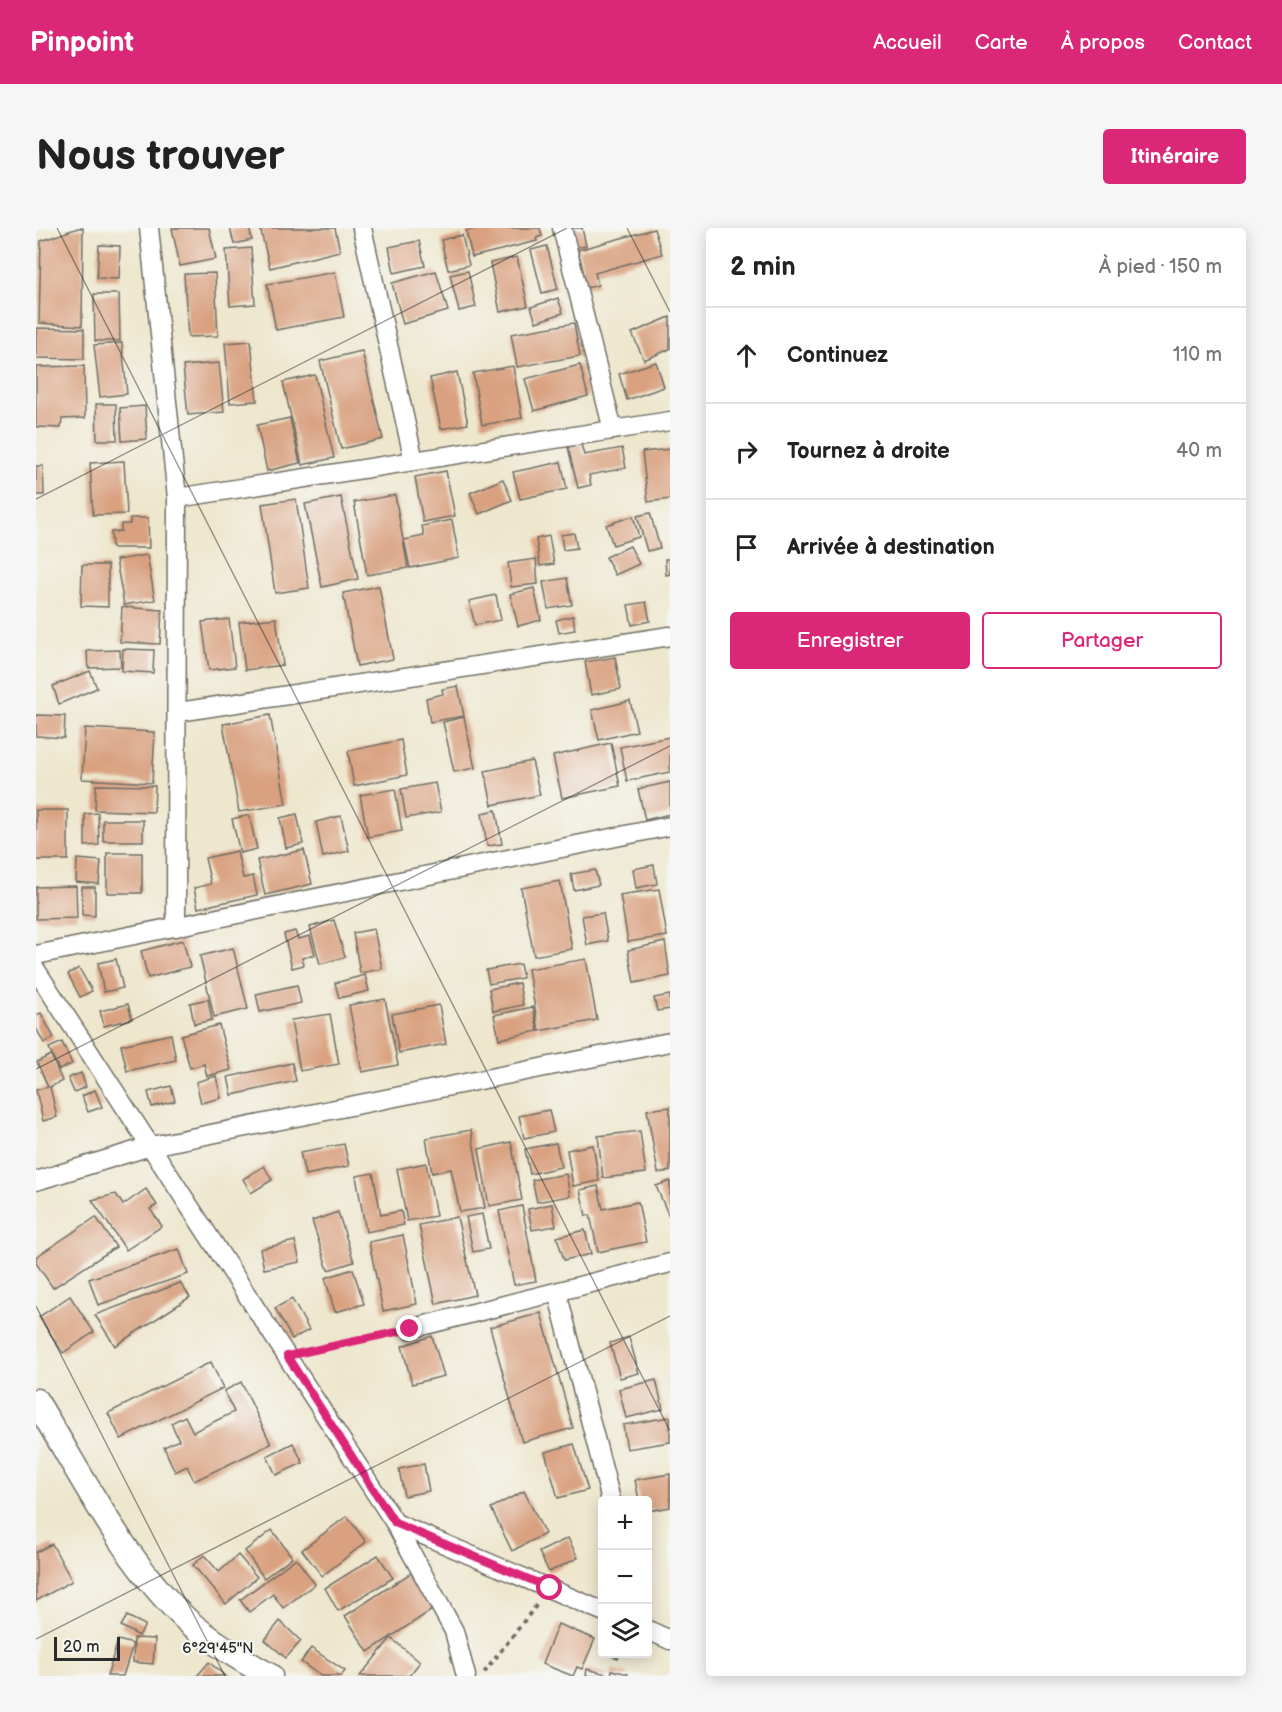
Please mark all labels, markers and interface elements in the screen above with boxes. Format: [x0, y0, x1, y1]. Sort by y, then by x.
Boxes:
text: Pinpoint [30, 26, 134, 59]
text: Accueil [873, 30, 942, 55]
text: Carte [975, 30, 1028, 55]
text: À propos [1061, 30, 1145, 55]
text: Contact [1178, 30, 1252, 55]
button: Itinéraire [1103, 129, 1246, 184]
text: Nous trouver [36, 131, 284, 182]
text: 2 min [730, 252, 796, 283]
text: À pied · 150 m [1099, 255, 1222, 279]
icon: ahead [730, 339, 763, 372]
text: Continuez [787, 342, 888, 369]
text: 110 m [1173, 343, 1222, 367]
icon: right [730, 435, 763, 468]
text: Tournez à droite [787, 438, 950, 465]
text: 40 m [1176, 439, 1222, 463]
icon: arrive [730, 531, 763, 564]
text: Arrivée à destination [787, 534, 995, 561]
button: Enregistrer [730, 612, 970, 669]
button: Partager [982, 612, 1222, 669]
route end [396, 1315, 422, 1341]
map controls [598, 1496, 652, 1658]
button: + [598, 1496, 652, 1550]
button: − [598, 1550, 652, 1604]
route start [536, 1574, 562, 1600]
button: layers [598, 1604, 652, 1658]
scale bar [54, 1634, 120, 1662]
text: 20 m [63, 1638, 99, 1657]
text: 6°29'45"N [182, 1639, 254, 1658]

